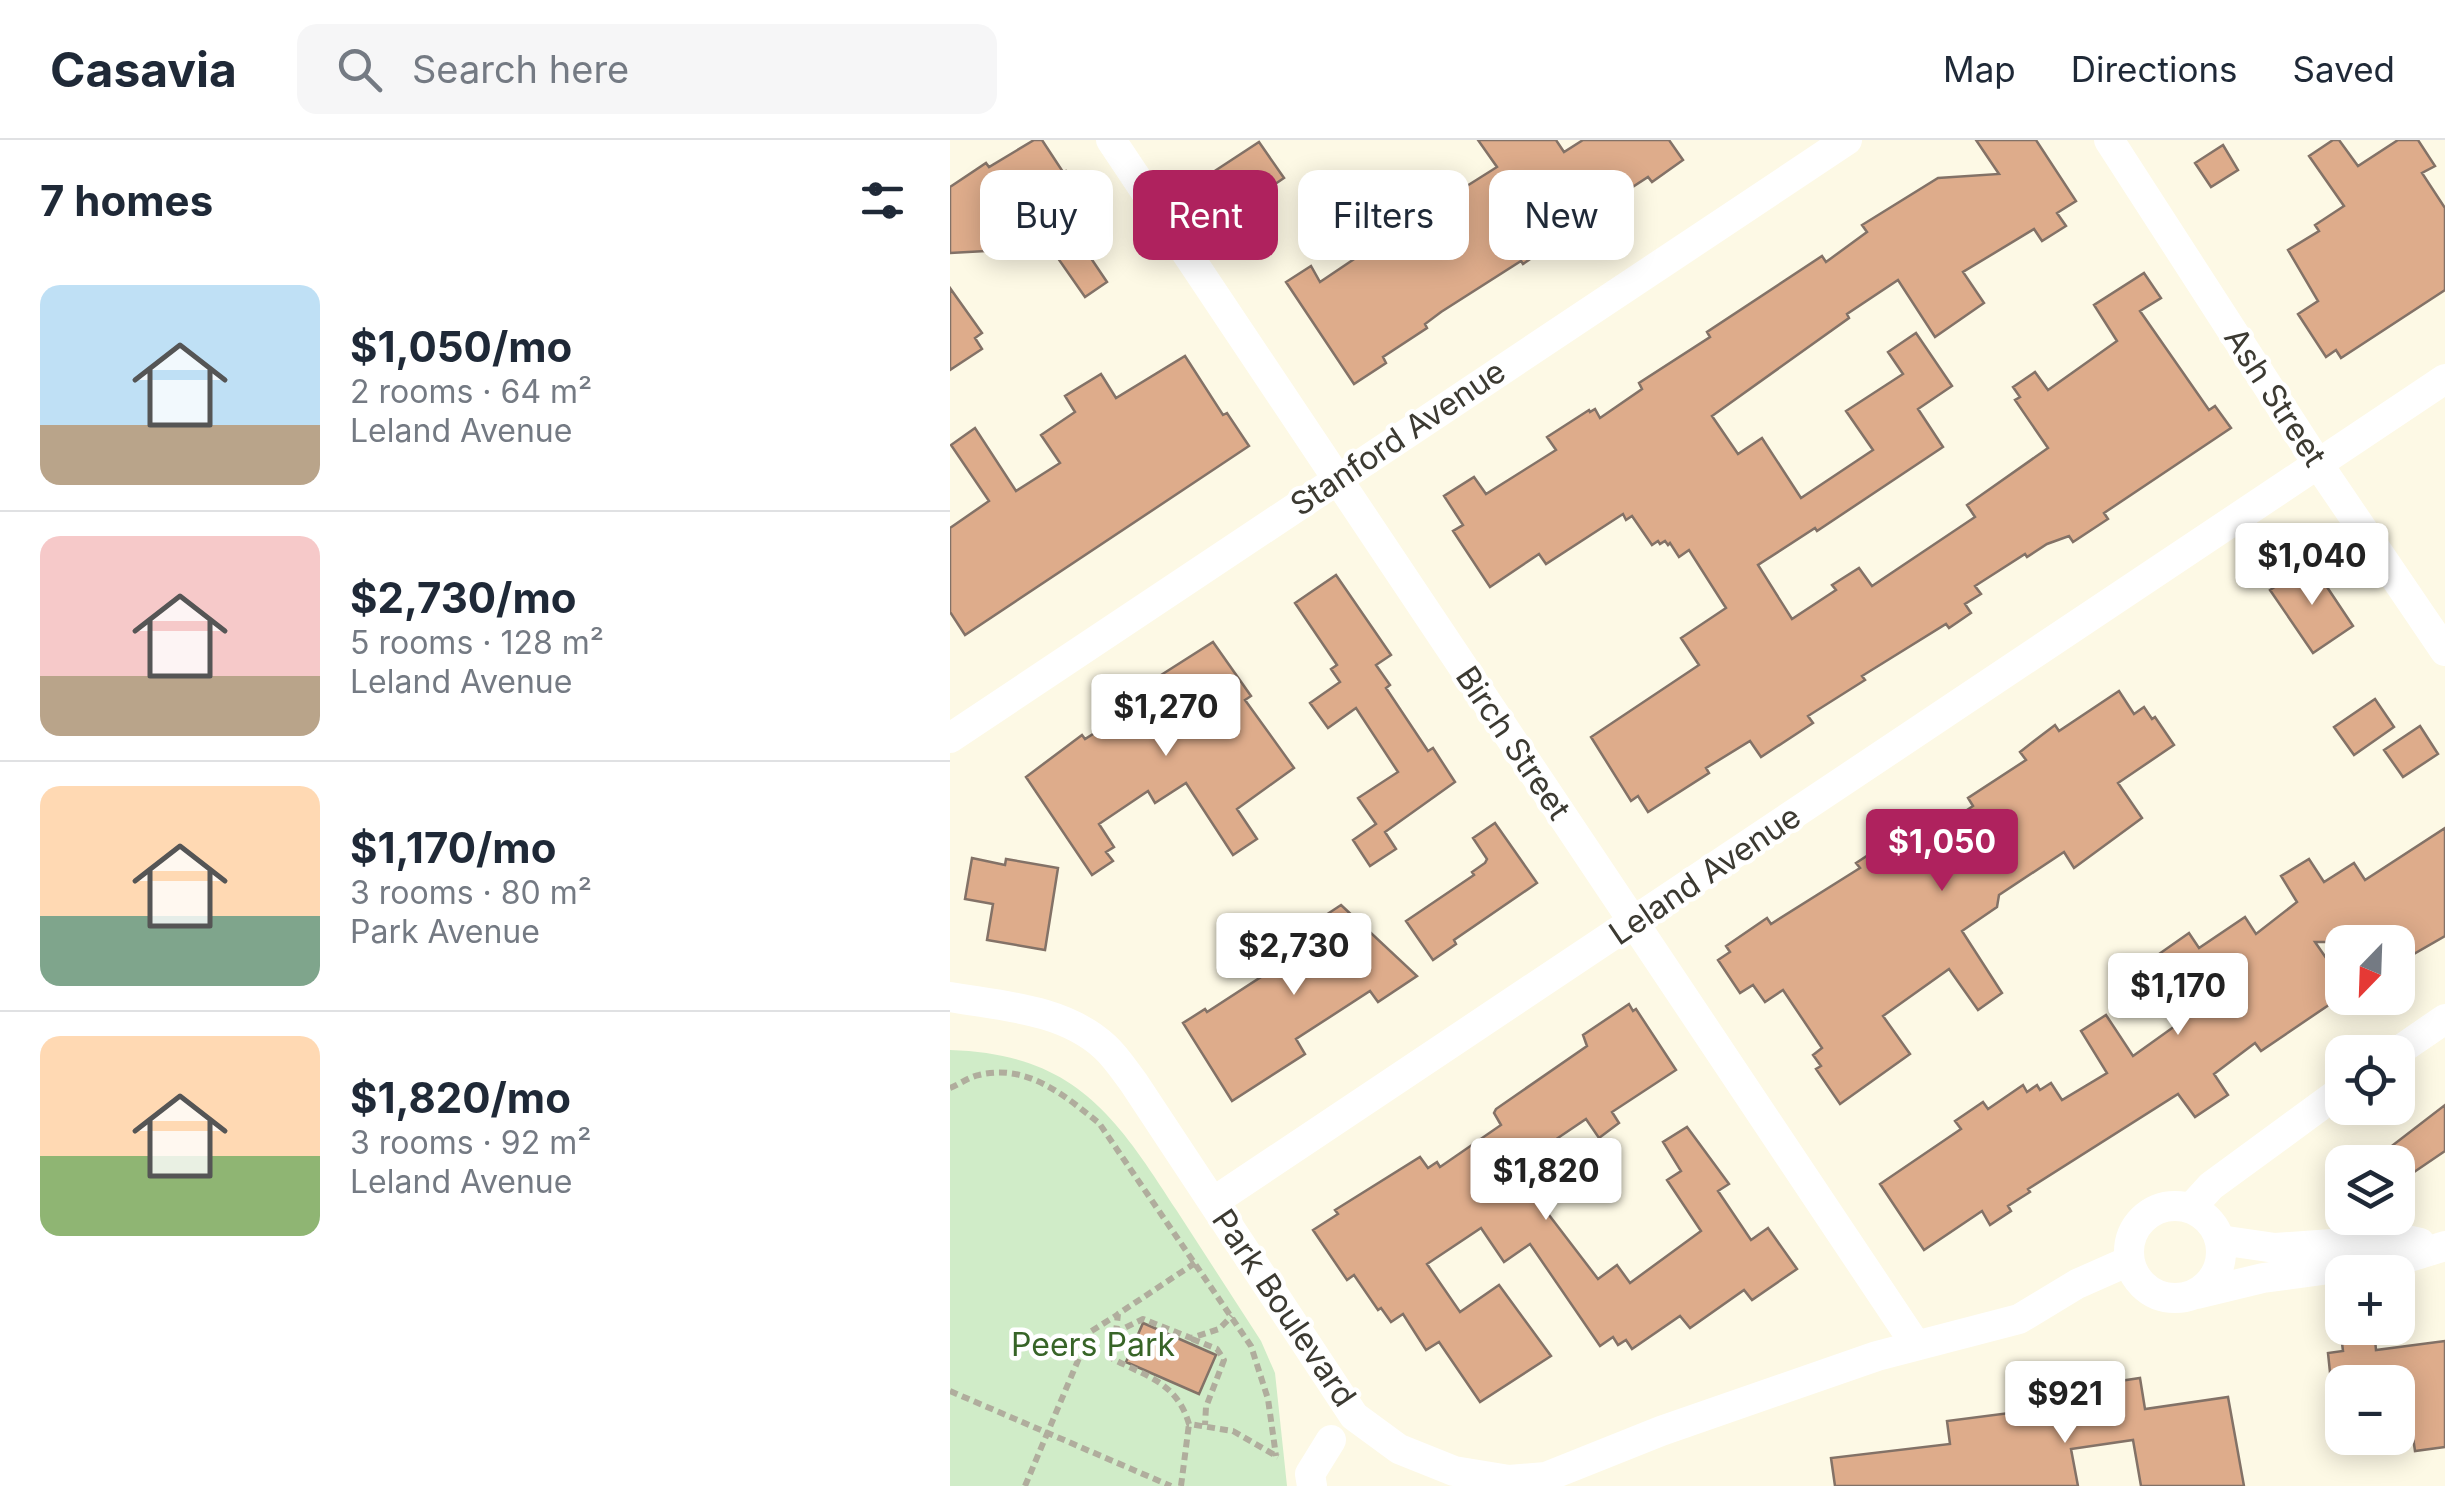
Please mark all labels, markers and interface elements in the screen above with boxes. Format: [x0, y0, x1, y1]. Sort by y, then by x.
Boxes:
search box [297, 24, 997, 114]
text: Casavia [50, 40, 237, 99]
icon: search [332, 42, 387, 97]
text: Search here [412, 46, 629, 92]
text: Map [1943, 48, 2016, 90]
text: Directions [2071, 48, 2238, 90]
text: Saved [2293, 48, 2395, 90]
chip: Buy [980, 170, 1113, 260]
chip: Rent [1133, 170, 1278, 260]
chip: Filters [1298, 170, 1469, 260]
chip: New [1489, 170, 1634, 260]
icon: filters [855, 173, 910, 228]
text: 7 homes [40, 175, 213, 226]
street label: Ash Street [2216, 320, 2335, 473]
text: $1,050/mo [350, 321, 572, 372]
icon: home [120, 325, 240, 445]
street label: Stanford Avenue [1283, 351, 1513, 524]
text: 2 rooms · 64 m² [350, 372, 592, 411]
text: Leland Avenue [350, 411, 572, 450]
pin: $1,040 [2231, 523, 2393, 608]
text: $1,040 [2257, 536, 2367, 575]
text: $2,730/mo [350, 572, 576, 623]
icon: home [120, 576, 240, 696]
text: 5 rooms · 128 m² [350, 623, 604, 662]
street label: Birch Street [1448, 659, 1579, 827]
text: Leland Avenue [350, 662, 572, 701]
pin: $1,270 [1085, 674, 1247, 759]
text: $1,270 [1113, 687, 1219, 726]
street label: Leland Avenue [1602, 796, 1808, 953]
pin: $1,050 [1861, 809, 2023, 894]
text: $1,170/mo [350, 822, 556, 873]
text: $1,050 [1888, 822, 1996, 861]
icon: home [120, 826, 240, 946]
text: 3 rooms · 80 m² [350, 873, 592, 912]
text: Park Avenue [350, 912, 540, 951]
pin: $2,730 [1213, 913, 1375, 998]
north arrow [2325, 925, 2415, 1015]
map controls [2325, 925, 2415, 1455]
text: $2,730 [1238, 926, 1350, 965]
pin: $1,170 [2097, 953, 2259, 1038]
text: $1,170 [2130, 966, 2226, 1005]
button: locate [2325, 1035, 2415, 1125]
text: $1,820/mo [350, 1072, 571, 1123]
icon: home [120, 1076, 240, 1196]
text: 3 rooms · 92 m² [350, 1123, 591, 1162]
pin: $1,820 [1465, 1138, 1627, 1223]
button: layers [2325, 1145, 2415, 1235]
text: $1,820 [1492, 1151, 1600, 1190]
text: Leland Avenue [350, 1162, 572, 1201]
street label: Park Boulevard [1204, 1202, 1365, 1414]
button: + [2325, 1255, 2415, 1345]
park label: Peers Park [1011, 1325, 1175, 1364]
pin: $921 [2006, 1361, 2124, 1446]
button: − [2325, 1365, 2415, 1455]
text: $921 [2027, 1374, 2103, 1413]

